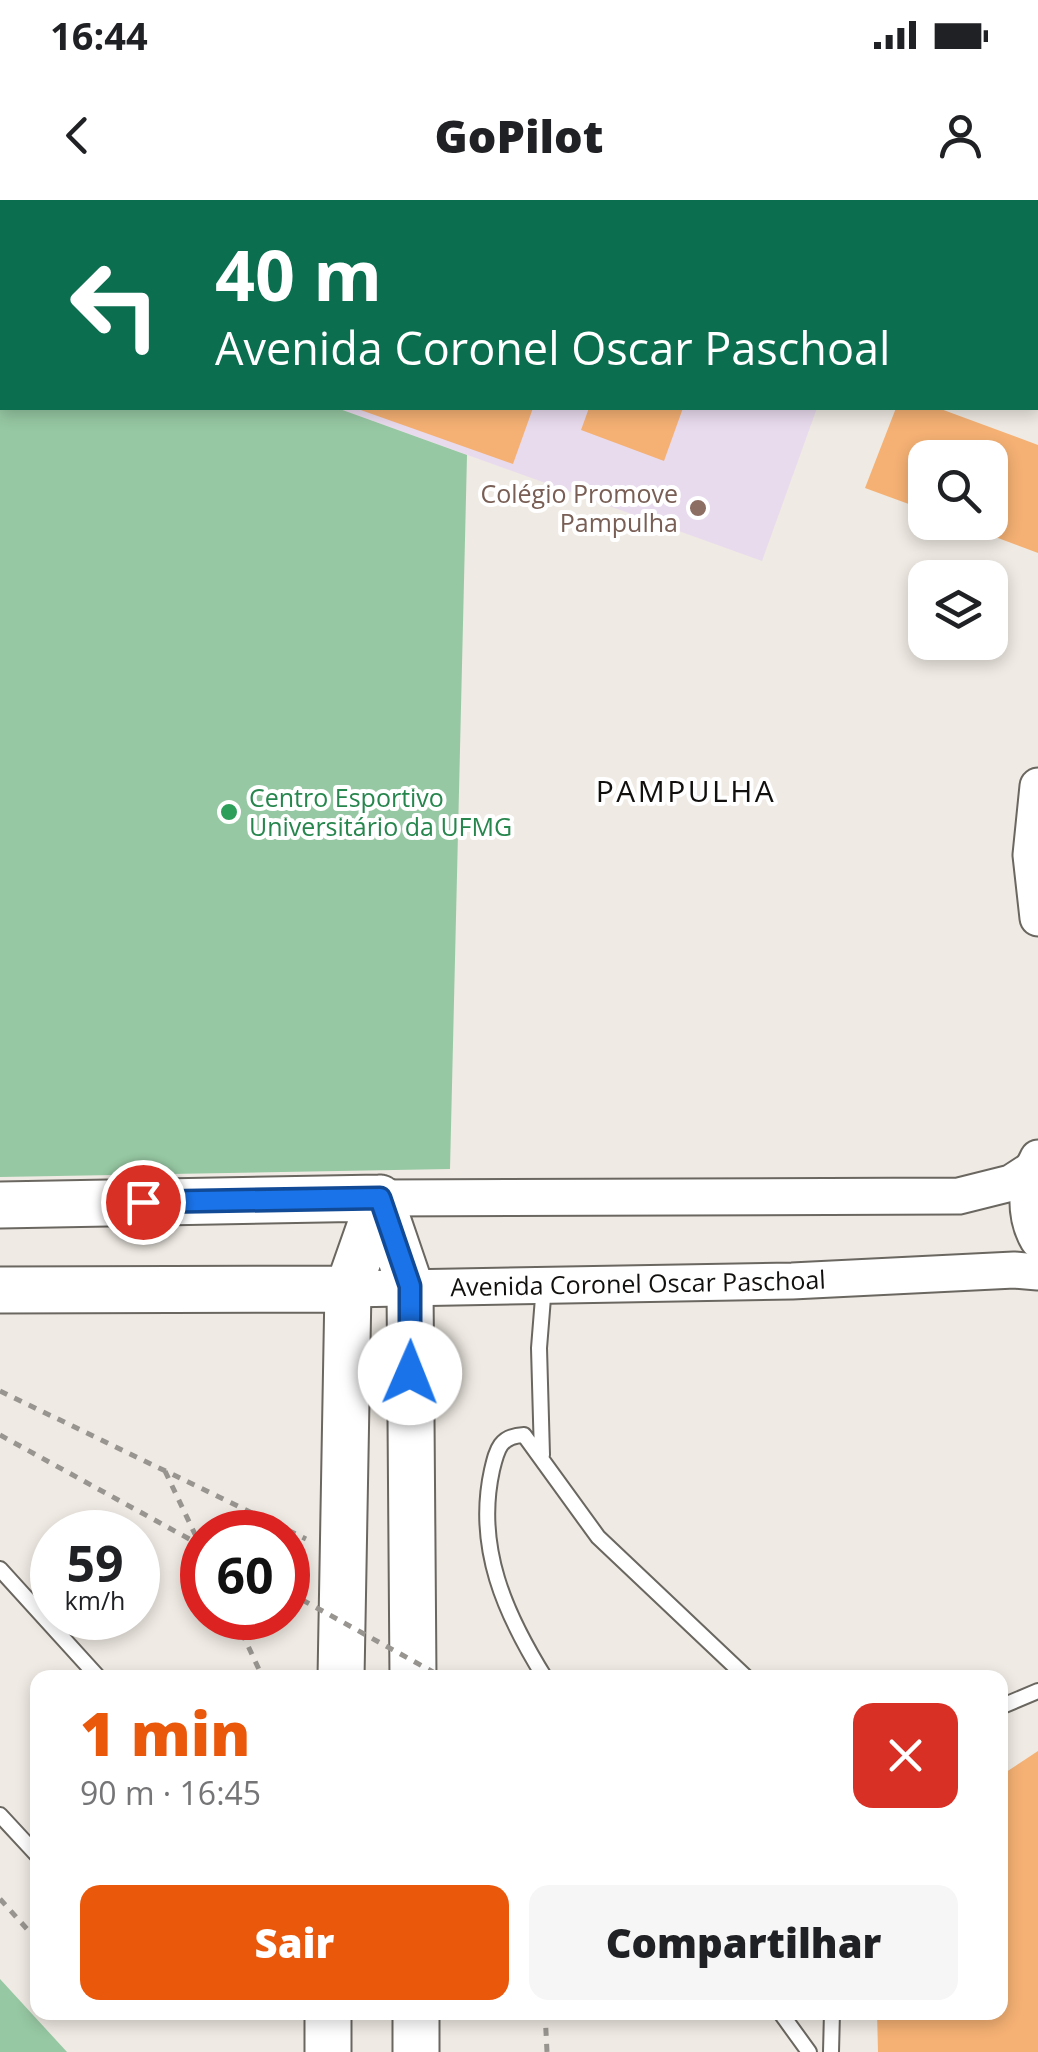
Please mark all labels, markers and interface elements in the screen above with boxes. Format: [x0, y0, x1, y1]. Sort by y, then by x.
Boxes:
text: 16:44 [50, 9, 148, 61]
text: GoPilot [435, 105, 603, 166]
icon: back [50, 108, 105, 163]
icon: person [933, 108, 988, 163]
text: 40 m [215, 226, 382, 322]
icon: left [50, 240, 180, 370]
text: Avenida Coronel Oscar Paschoal [215, 317, 890, 378]
map controls [908, 440, 1008, 660]
button: search [908, 440, 1008, 540]
place label: Colégio Promove Pampulha [480, 476, 678, 539]
marker: Colégio Promove Pampulha [687, 497, 709, 519]
button: layers [908, 560, 1008, 660]
district label: PAMPULHA [596, 770, 776, 811]
place label: Centro Esportivo Universitário da UFMG [249, 780, 512, 843]
marker: Centro Esportivo Universitário da UFMG [218, 801, 240, 823]
pin [101, 1160, 186, 1245]
icon: arrive [116, 1175, 171, 1230]
street label: Avenida Coronel Oscar Paschoal [450, 1261, 826, 1303]
position arrow [358, 1321, 462, 1425]
speed limit sign: 60 [180, 1510, 310, 1640]
text: 59 [66, 1529, 124, 1597]
text: km/h [65, 1583, 125, 1617]
text: 1 min [80, 1692, 250, 1774]
button: close [853, 1703, 958, 1808]
text: 90 m · 16:45 [80, 1771, 261, 1814]
button: Sair [80, 1885, 509, 2000]
button: Compartilhar [529, 1885, 958, 2000]

